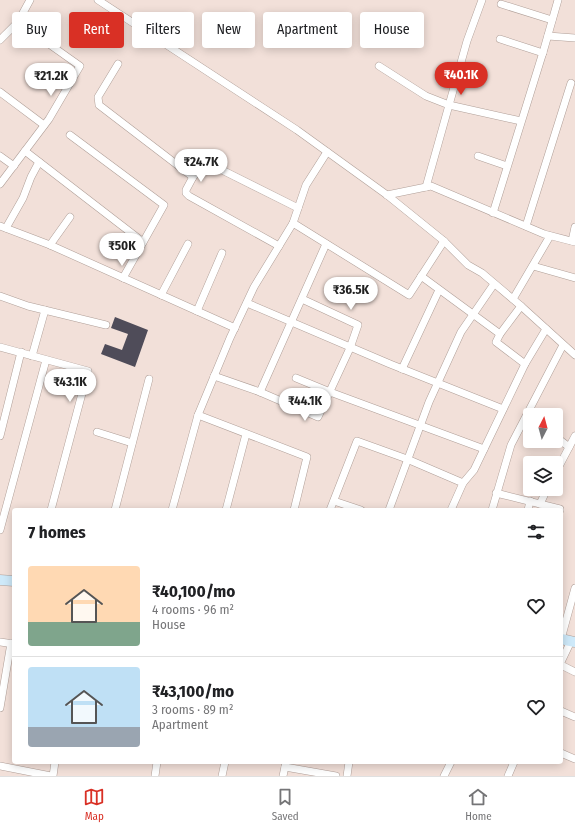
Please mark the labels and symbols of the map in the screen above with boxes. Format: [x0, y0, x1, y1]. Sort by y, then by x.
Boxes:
pin: ₹40.1K [428, 62, 494, 96]
pin: ₹21.2K [18, 63, 84, 97]
pin: ₹24.7K [168, 149, 234, 183]
pin: ₹50K [98, 233, 146, 267]
pin: ₹36.5K [318, 277, 384, 311]
pin: ₹43.1K [37, 369, 103, 403]
pin: ₹44.1K [272, 388, 338, 422]
north arrow [523, 408, 563, 448]

